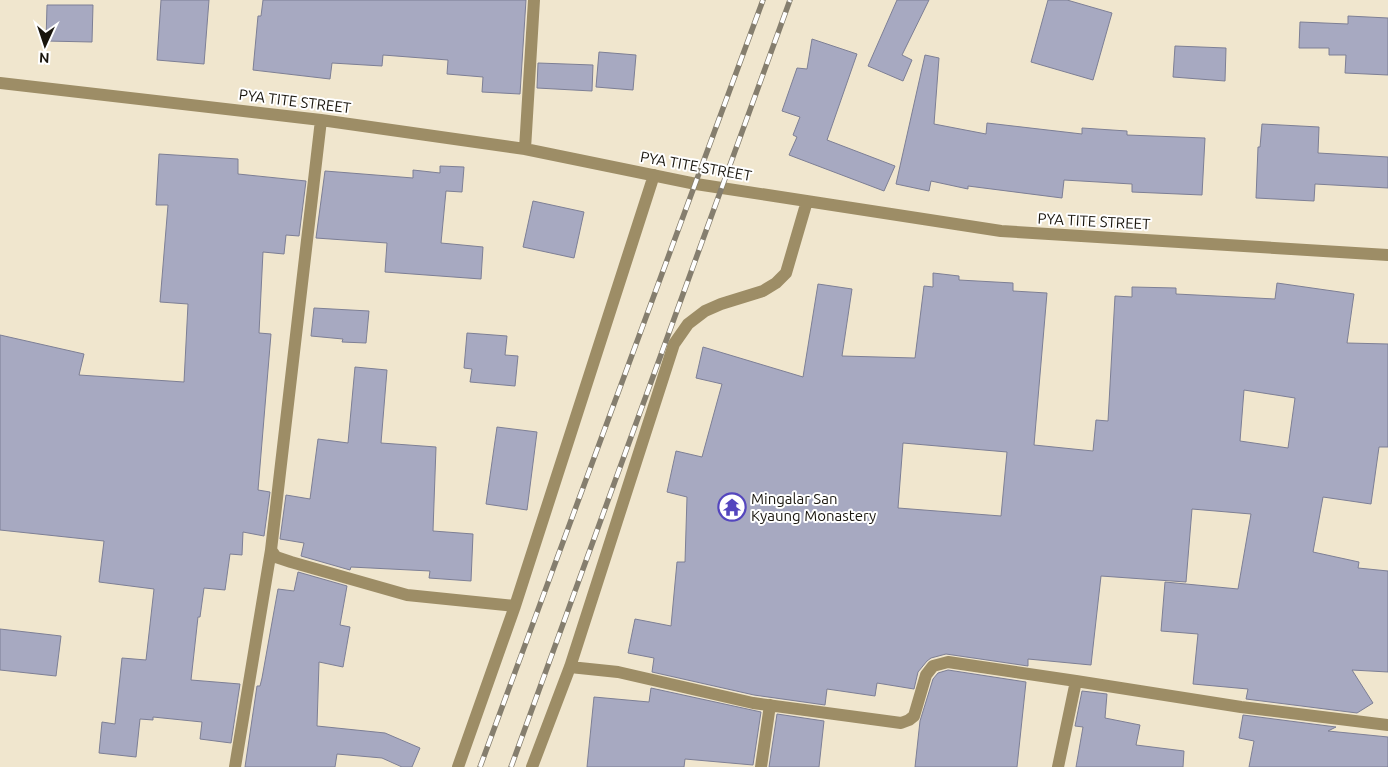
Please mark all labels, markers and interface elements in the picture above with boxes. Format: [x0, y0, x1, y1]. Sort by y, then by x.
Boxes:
north arrow [20, 20, 70, 70]
text: N [39, 50, 50, 66]
street label: PYA TITE STREET [238, 86, 353, 116]
street label: PYA TITE STREET [639, 148, 754, 184]
street label: PYA TITE STREET [1037, 210, 1151, 232]
place label: Mingalar San Kyaung Monastery [751, 490, 876, 524]
temple icon: Mingalar San Kyaung Monastery [717, 492, 747, 522]

